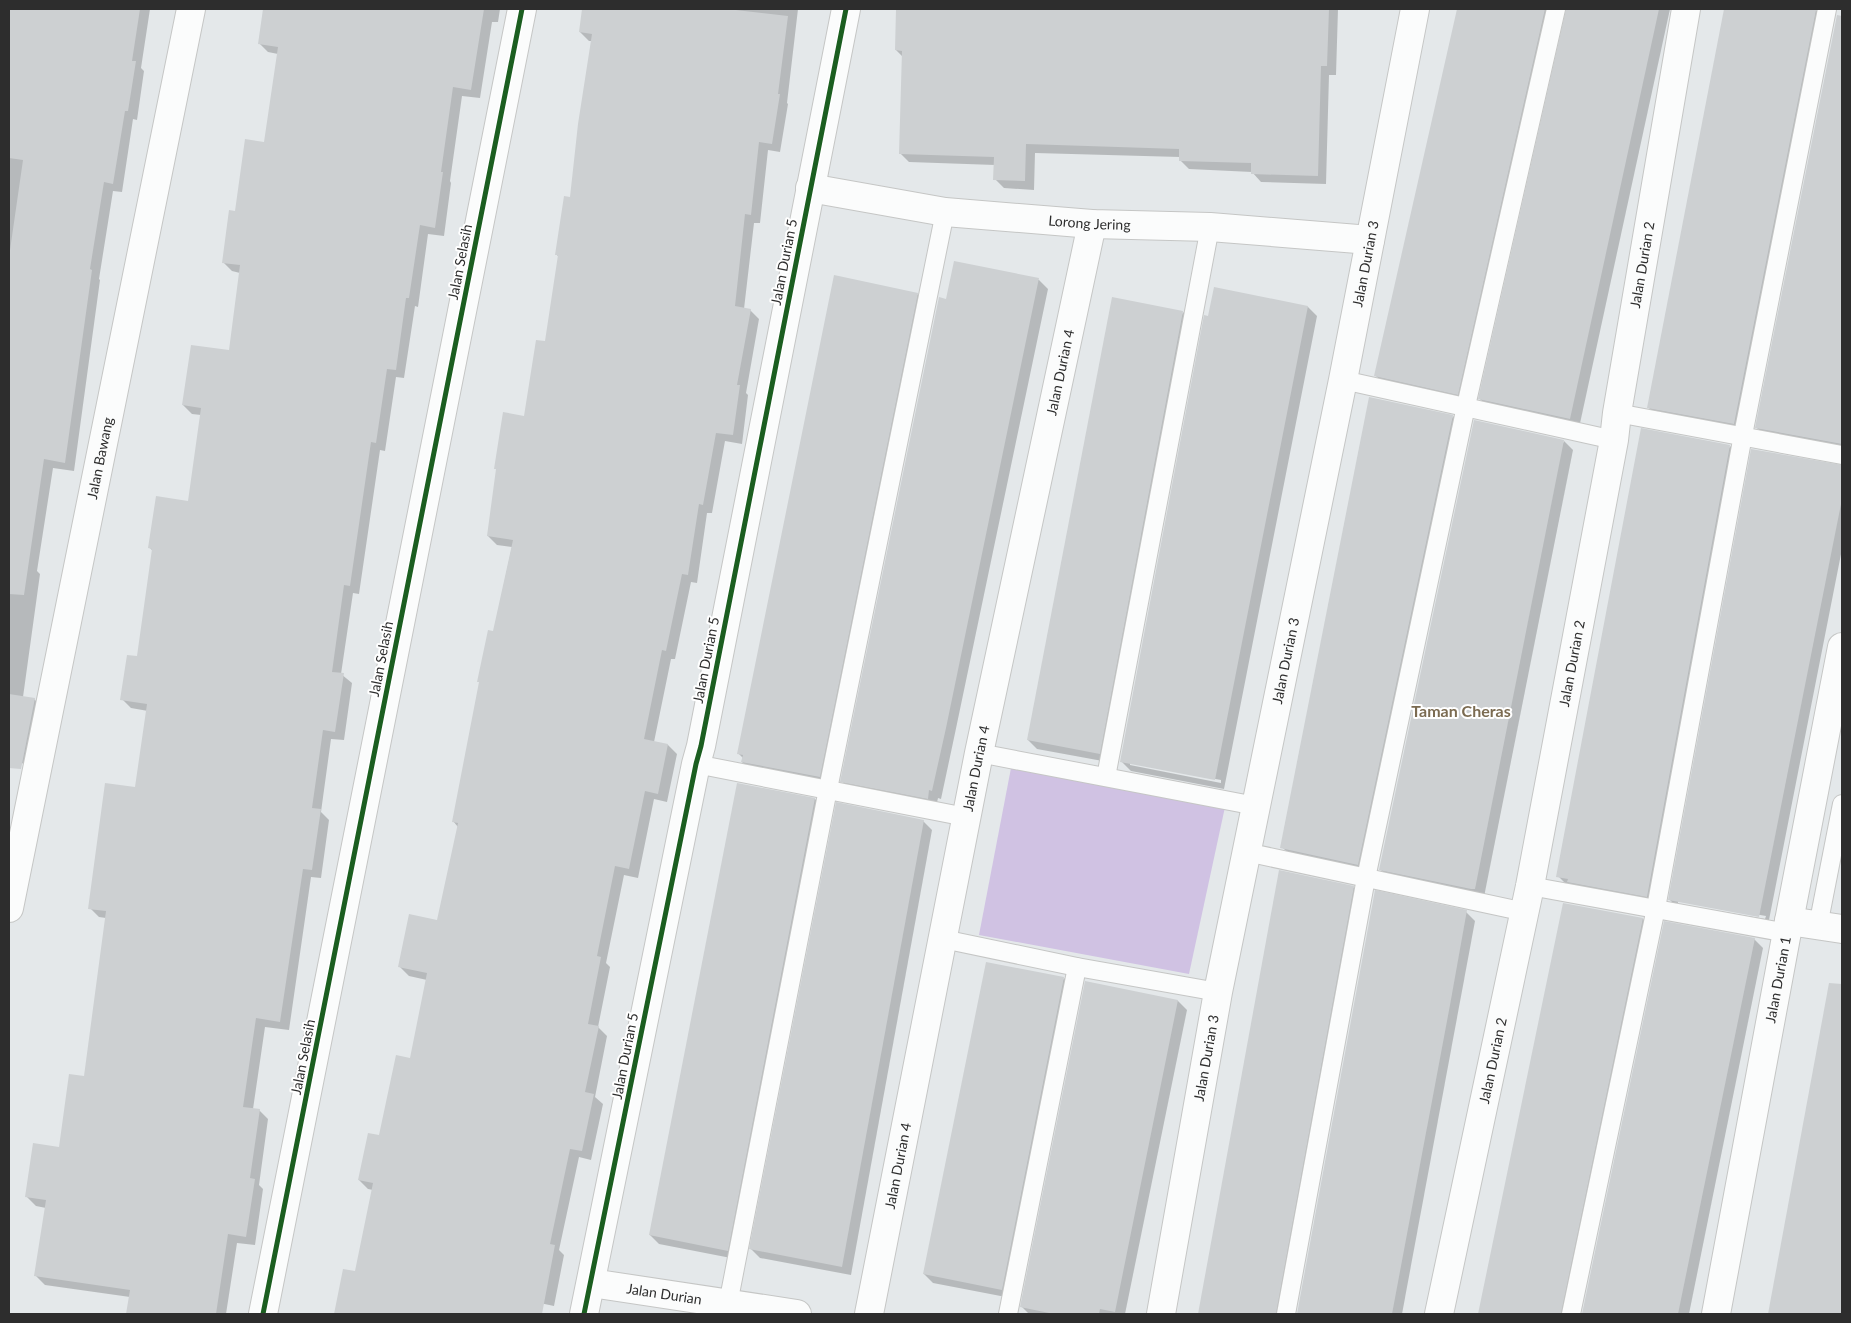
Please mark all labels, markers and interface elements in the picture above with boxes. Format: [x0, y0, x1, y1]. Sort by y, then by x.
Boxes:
street label: Lorong Jering [1048, 211, 1131, 233]
street label: Jalan Durian 5 [767, 217, 800, 306]
street label: Jalan Durian 3 [1348, 219, 1382, 308]
street label: Jalan Durian 2 [1626, 220, 1658, 309]
street label: Jalan Selasih [444, 223, 475, 301]
street label: Jalan Durian 4 [1042, 328, 1077, 417]
street label: Jalan Bawang [83, 416, 116, 500]
street label: Jalan Durian 5 [689, 615, 722, 704]
street label: Jalan Durian 3 [1268, 616, 1302, 705]
street label: Jalan Durian 2 [1555, 619, 1588, 708]
street label: Jalan Selasih [365, 620, 396, 698]
district label: Taman Cheras [1411, 701, 1511, 720]
street label: Jalan Durian 4 [959, 724, 993, 813]
street label: Jalan Durian 1 [1761, 935, 1794, 1024]
street label: Jalan Durian 5 [608, 1011, 641, 1100]
street label: Jalan Durian 3 [1190, 1013, 1222, 1103]
street label: Jalan Durian 2 [1475, 1016, 1510, 1105]
street label: Jalan Selasih [287, 1018, 318, 1096]
street label: Jalan Durian 4 [881, 1121, 914, 1210]
street label: Jalan Durian [625, 1279, 703, 1308]

